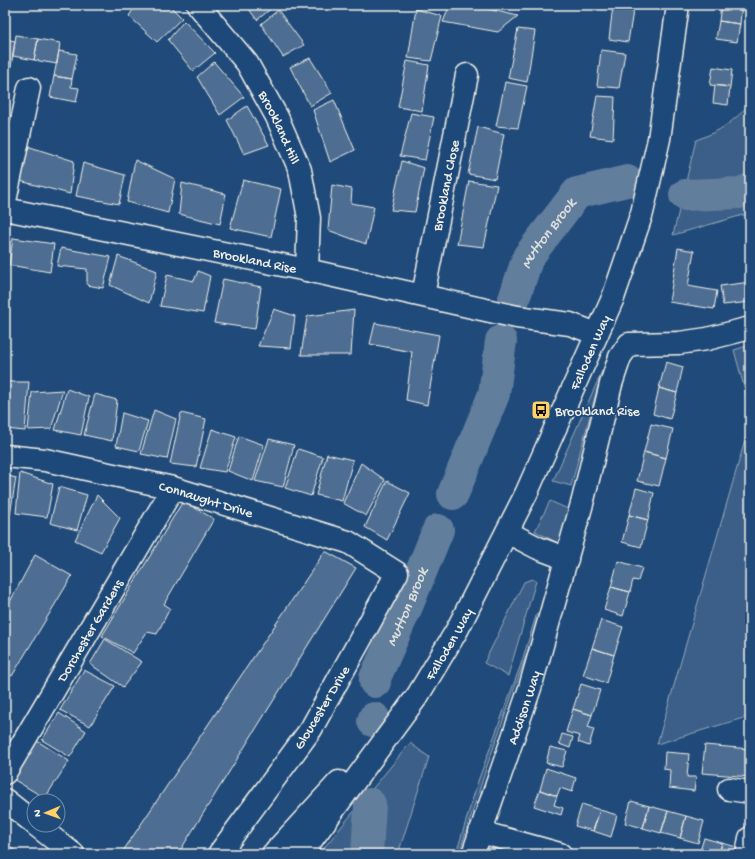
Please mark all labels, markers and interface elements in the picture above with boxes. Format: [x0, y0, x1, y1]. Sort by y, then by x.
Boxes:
street label: Brookland Hill [253, 88, 302, 167]
street label: Brookland Close [430, 138, 465, 234]
water label: Mutton Brook [518, 194, 581, 271]
street label: Brookland Rise [210, 245, 298, 279]
street label: Falloden Way [567, 313, 615, 394]
bus stop icon: Brookland Rise [530, 399, 552, 421]
place label: Brookland Rise [554, 404, 640, 421]
street label: Connaught Drive [157, 479, 255, 523]
water label: Mutton Brook [383, 564, 433, 649]
street label: Dorchester Gardens [54, 576, 129, 686]
street label: Falloden Way [422, 606, 478, 685]
street label: Gloucester Drive [291, 663, 355, 753]
street label: Addison Way [505, 669, 545, 747]
north arrow [26, 793, 66, 833]
text: N [32, 809, 44, 817]

